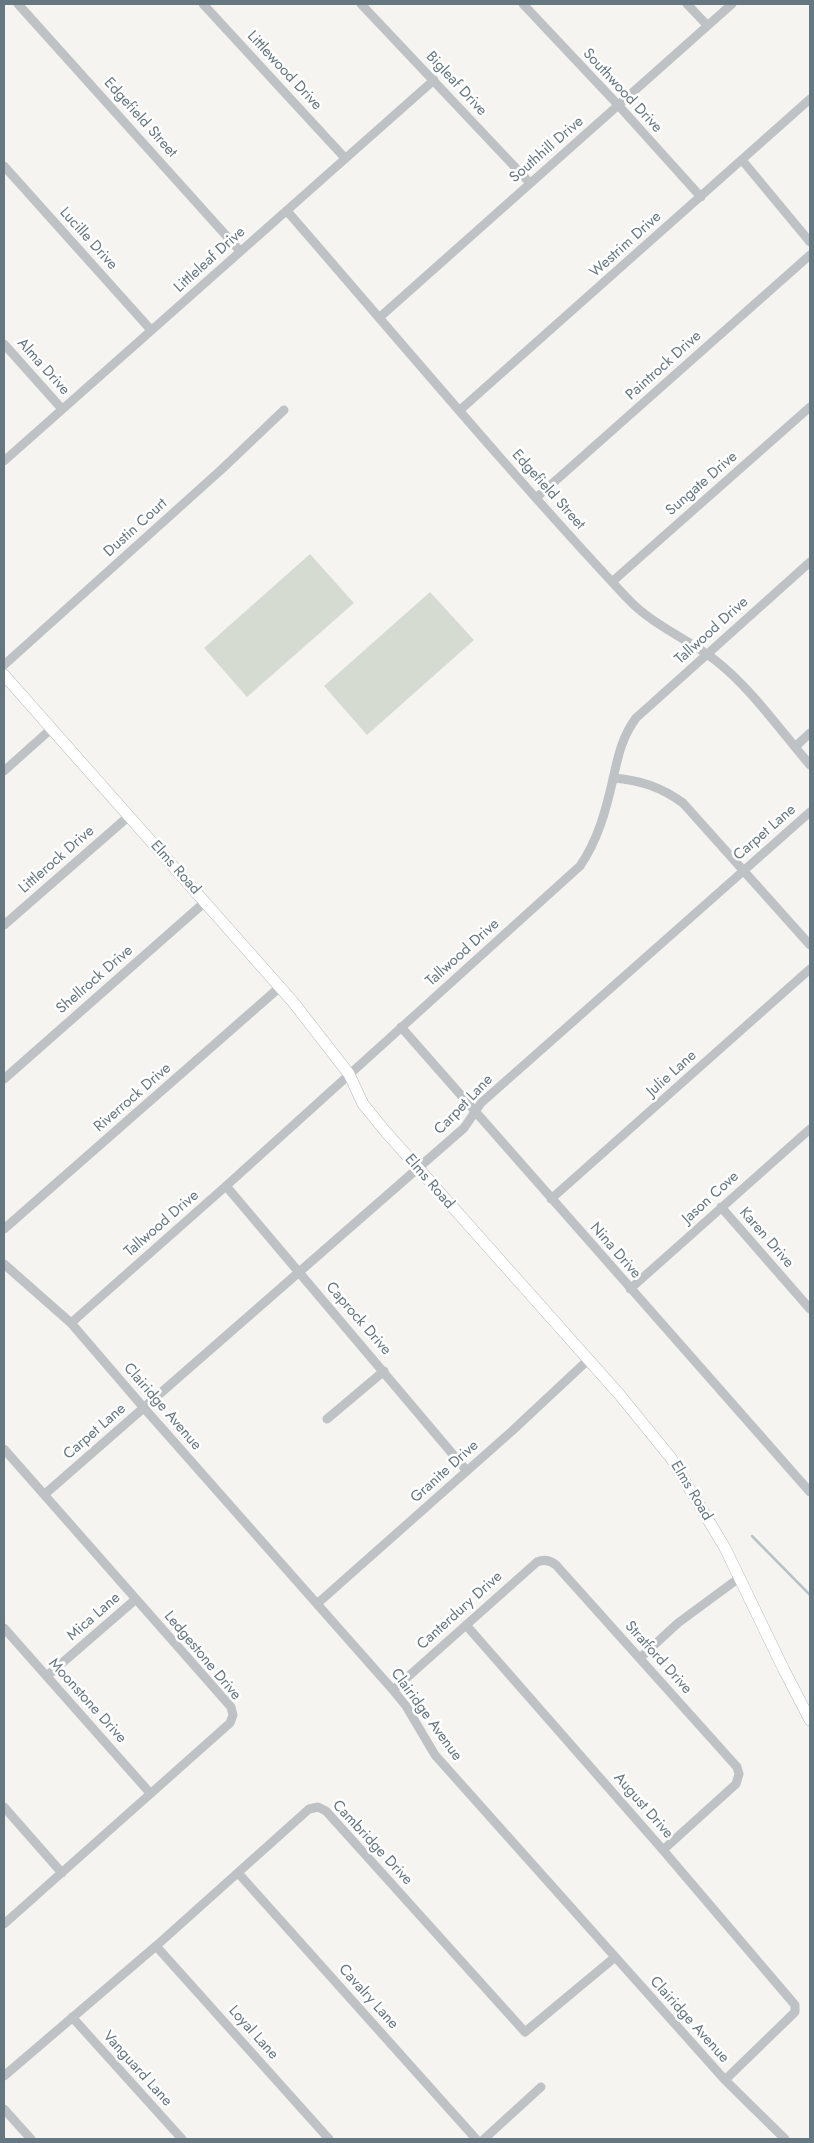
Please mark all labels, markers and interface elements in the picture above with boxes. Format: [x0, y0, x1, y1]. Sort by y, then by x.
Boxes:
street label: Littlewood Drive [243, 28, 325, 114]
street label: Southwood Drive [578, 45, 666, 137]
street label: Bigleaf Drive [422, 48, 490, 120]
street label: Edgefield Street [99, 74, 181, 162]
street label: Southhill Drive [506, 113, 588, 187]
street label: Lucille Drive [55, 204, 121, 274]
street label: Westrim Drive [587, 208, 665, 282]
street label: Littleleaf Drive [171, 223, 249, 297]
street label: Paintrock Drive [623, 327, 705, 405]
street label: Alma Drive [13, 335, 73, 399]
street label: Edgefield Street [507, 446, 589, 534]
street label: Sungate Drive [663, 448, 741, 520]
street label: Dustin Court [101, 495, 171, 561]
street label: Tallwood Drive [672, 593, 752, 669]
street label: Carpet Lane [730, 801, 800, 865]
street label: Littlerock Drive [16, 822, 98, 898]
street label: Elms Road [146, 837, 204, 899]
street label: Tallwood Drive [423, 915, 503, 991]
street label: Shellrock Drive [53, 942, 137, 1018]
street label: Julie Lane [643, 1047, 701, 1101]
street label: Riverrock Drive [91, 1060, 175, 1136]
street label: Carpet Lane [431, 1071, 497, 1139]
street label: Elms Road [400, 1151, 458, 1213]
street label: Jason Cove [679, 1168, 743, 1228]
street label: Tallwood Drive [121, 1187, 203, 1261]
street label: Karen Drive [735, 1204, 797, 1272]
street label: Nina Drive [586, 1219, 644, 1283]
street label: Caprock Drive [321, 1279, 395, 1359]
street label: Clairidge Avenue [119, 1360, 205, 1454]
street label: Carpet Lane [60, 1400, 130, 1464]
street label: Granite Drive [407, 1437, 483, 1507]
street label: Elms Road [666, 1458, 716, 1524]
street label: Canterdury Drive [414, 1568, 506, 1654]
street label: Mica Lane [64, 1589, 124, 1645]
street label: Ledgestone Drive [160, 1608, 244, 1704]
street label: Stratford Drive [621, 1618, 695, 1698]
street label: Moonstone Drive [44, 1655, 130, 1747]
street label: Clairidge Avenue [386, 1665, 466, 1765]
street label: August Drive [610, 1769, 676, 1843]
street label: Cambridge Drive [328, 1797, 416, 1889]
street label: Cavalry Lane [334, 1961, 402, 2033]
street label: Clairidge Avenue [646, 1973, 732, 2067]
street label: Loyal Lane [224, 2002, 282, 2064]
street label: Vanguard Lane [99, 2028, 175, 2110]

